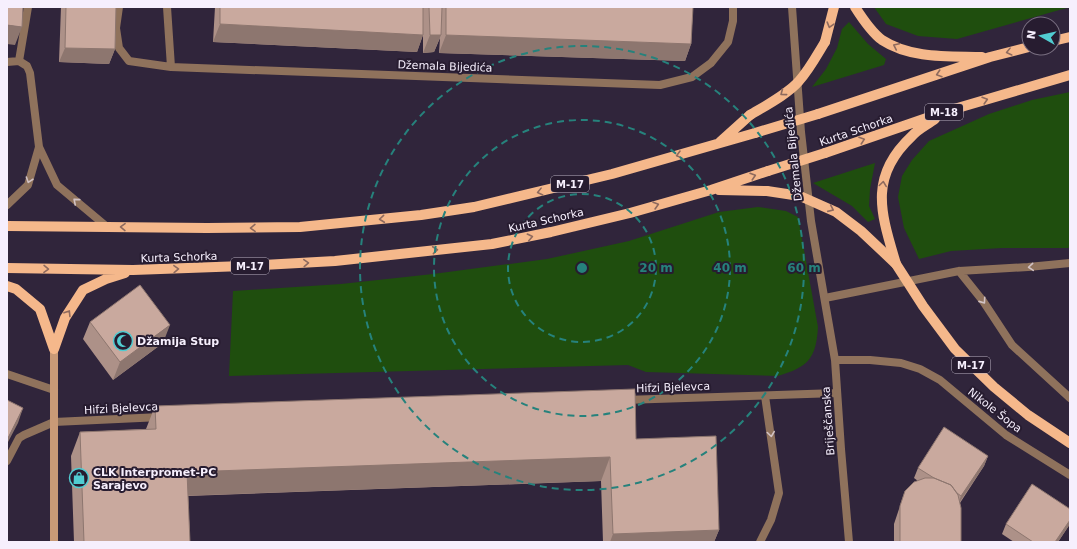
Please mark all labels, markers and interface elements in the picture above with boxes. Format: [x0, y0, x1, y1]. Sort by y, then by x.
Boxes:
north arrow [1021, 16, 1061, 56]
one-way arrow [826, 21, 835, 28]
text: N [1025, 29, 1039, 40]
one-way arrow [893, 43, 900, 51]
one-way arrow [1006, 47, 1013, 56]
street label: Džemala Bijedića [397, 58, 493, 75]
one-way arrow [936, 69, 943, 77]
one-way arrow [780, 88, 787, 96]
one-way arrow [982, 96, 989, 105]
road number: M-18 [925, 104, 963, 120]
street label: Džemala Bijedića [782, 106, 805, 202]
street label: Kurta Schorka [818, 112, 895, 149]
one-way arrow [858, 137, 865, 145]
one-way arrow [676, 150, 683, 159]
one-way arrow [749, 172, 756, 181]
one-way arrow [25, 176, 34, 183]
road number: M-17 [551, 176, 589, 192]
one-way arrow [878, 181, 887, 187]
one-way arrow [537, 187, 543, 195]
one-way arrow [74, 199, 81, 206]
one-way arrow [653, 202, 660, 210]
one-way arrow [827, 205, 834, 213]
street label: Kurta Schorka [507, 206, 585, 235]
one-way arrow [379, 214, 385, 223]
one-way arrow [120, 223, 126, 231]
one-way arrow [250, 224, 256, 232]
one-way arrow [527, 233, 533, 241]
one-way arrow [432, 246, 438, 255]
street label: Kurta Schorka [140, 250, 218, 265]
road number: M-17 [231, 258, 269, 274]
one-way arrow [303, 258, 309, 267]
centre of rings [575, 261, 589, 275]
text: 20 m [639, 261, 673, 275]
text: 40 m [713, 261, 747, 275]
text: 60 m [787, 261, 821, 275]
one-way arrow [1028, 262, 1034, 271]
one-way arrow [173, 264, 179, 273]
one-way arrow [43, 265, 49, 273]
one-way arrow [978, 297, 985, 304]
one-way arrow [63, 310, 71, 317]
mosque icon: Džamija Stup [112, 330, 134, 352]
place label: Džamija Stup [137, 335, 219, 348]
road number: M-17 [952, 357, 990, 373]
street label: Hifzi Bjelevca [636, 380, 710, 395]
street label: Nikole Šopa [965, 385, 1024, 435]
street label: Briješčanska [820, 386, 837, 456]
street label: Hifzi Bjelevca [84, 400, 158, 417]
one-way arrow [766, 431, 775, 437]
place label: CLK Interpromet-PC Sarajevo [93, 466, 216, 492]
shop icon: CLK Interpromet-PC Sarajevo [68, 467, 90, 489]

